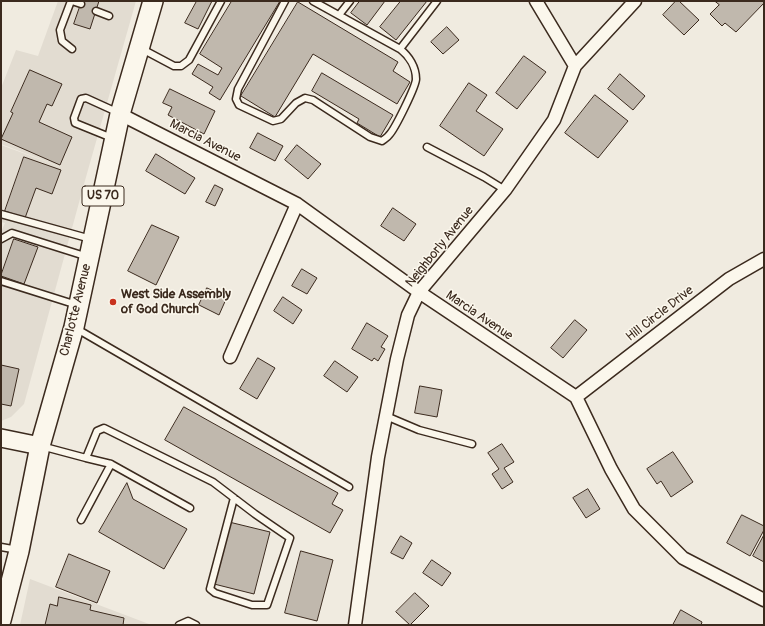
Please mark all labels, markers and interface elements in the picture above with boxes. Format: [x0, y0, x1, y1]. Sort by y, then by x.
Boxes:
street label: Marcia Avenue [167, 116, 243, 166]
road number: US 70 [82, 186, 124, 206]
street label: Neighborly Avenue [403, 203, 477, 291]
street label: Charlotte Avenue [57, 262, 95, 358]
street label: Hill Circle Drive [623, 283, 697, 345]
place label: West Side Assembly of God Church [121, 287, 231, 318]
street label: Marcia Avenue [442, 288, 516, 344]
marker: West Side Assembly of God Church [108, 297, 118, 307]

